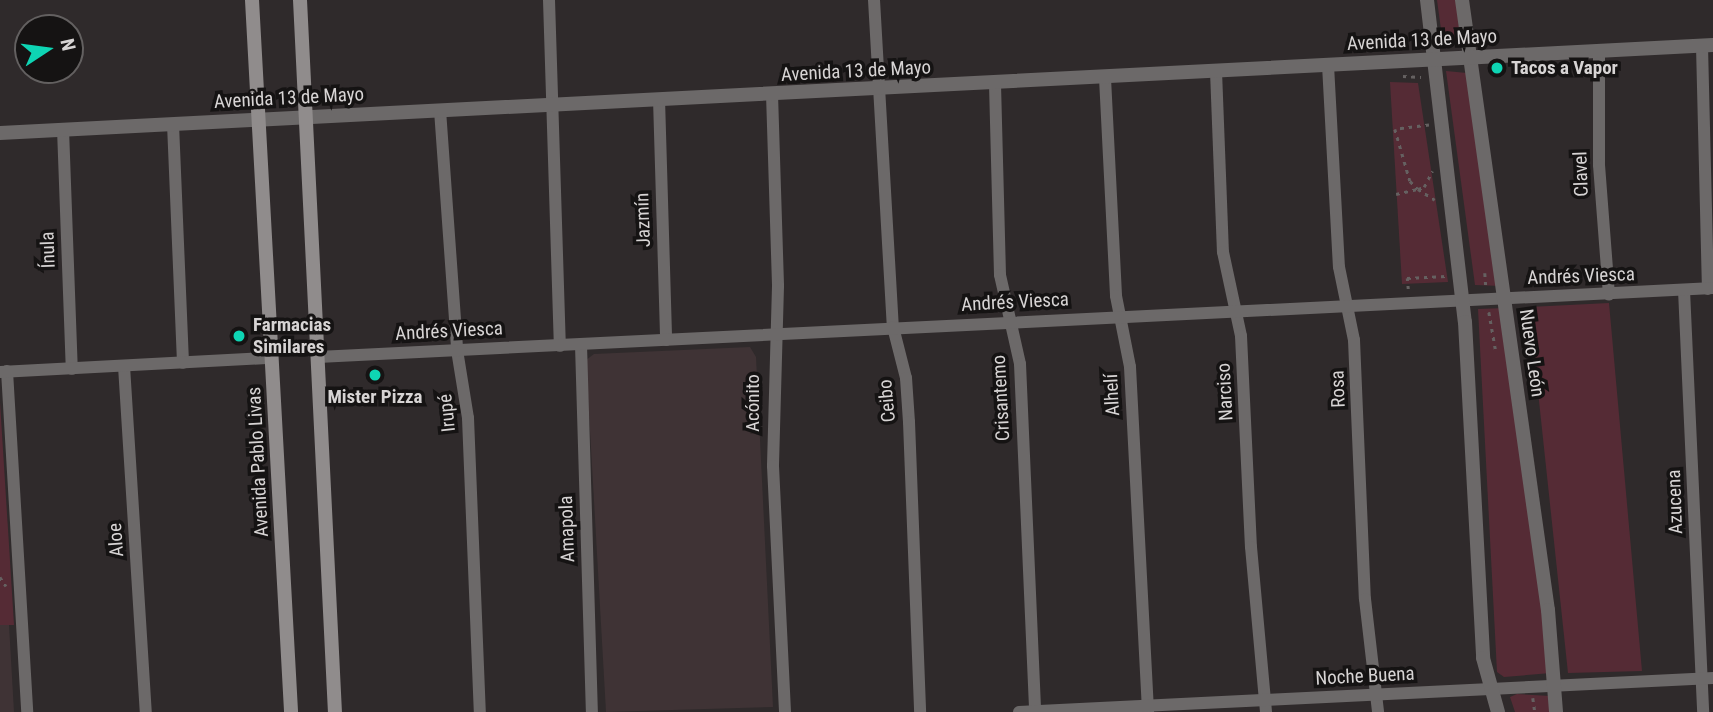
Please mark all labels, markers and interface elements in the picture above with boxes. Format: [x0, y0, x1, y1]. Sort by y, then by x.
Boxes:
north arrow [14, 14, 84, 84]
street label: Avenida 13 de Mayo [1346, 25, 1498, 55]
text: N [55, 36, 81, 53]
street label: Avenida 13 de Mayo [780, 56, 932, 86]
place label: Tacos a Vapor [1511, 57, 1618, 79]
marker: Tacos a Vapor [1489, 60, 1505, 76]
street label: Avenida 13 de Mayo [213, 83, 365, 113]
street label: Clavel [1569, 151, 1593, 197]
street label: Jazmín [631, 192, 655, 248]
street label: Ínula [36, 231, 60, 269]
street label: Andrés Viesca [1527, 263, 1635, 289]
street label: Andrés Viesca [961, 288, 1069, 316]
street label: Nuevo León [1515, 308, 1549, 398]
place label: Farmacias Similares [253, 314, 331, 358]
street label: Andrés Viesca [395, 317, 503, 345]
marker: Farmacias Similares [231, 328, 247, 344]
street label: Crisantemo [987, 354, 1015, 442]
street label: Narciso [1212, 363, 1238, 421]
marker: Mister Pizza [367, 367, 383, 383]
street label: Rosa [1326, 370, 1350, 408]
street label: Alhelí [1100, 373, 1124, 417]
street label: Acónito [742, 374, 764, 432]
street label: Ceibo [874, 379, 900, 423]
street label: Avenida Pablo Livas [243, 386, 273, 538]
place label: Mister Pizza [327, 386, 423, 408]
street label: Irupé [434, 393, 460, 433]
street label: Azucena [1662, 469, 1688, 535]
street label: Amapola [554, 495, 580, 563]
street label: Aloe [103, 522, 129, 558]
street label: Noche Buena [1315, 662, 1415, 690]

